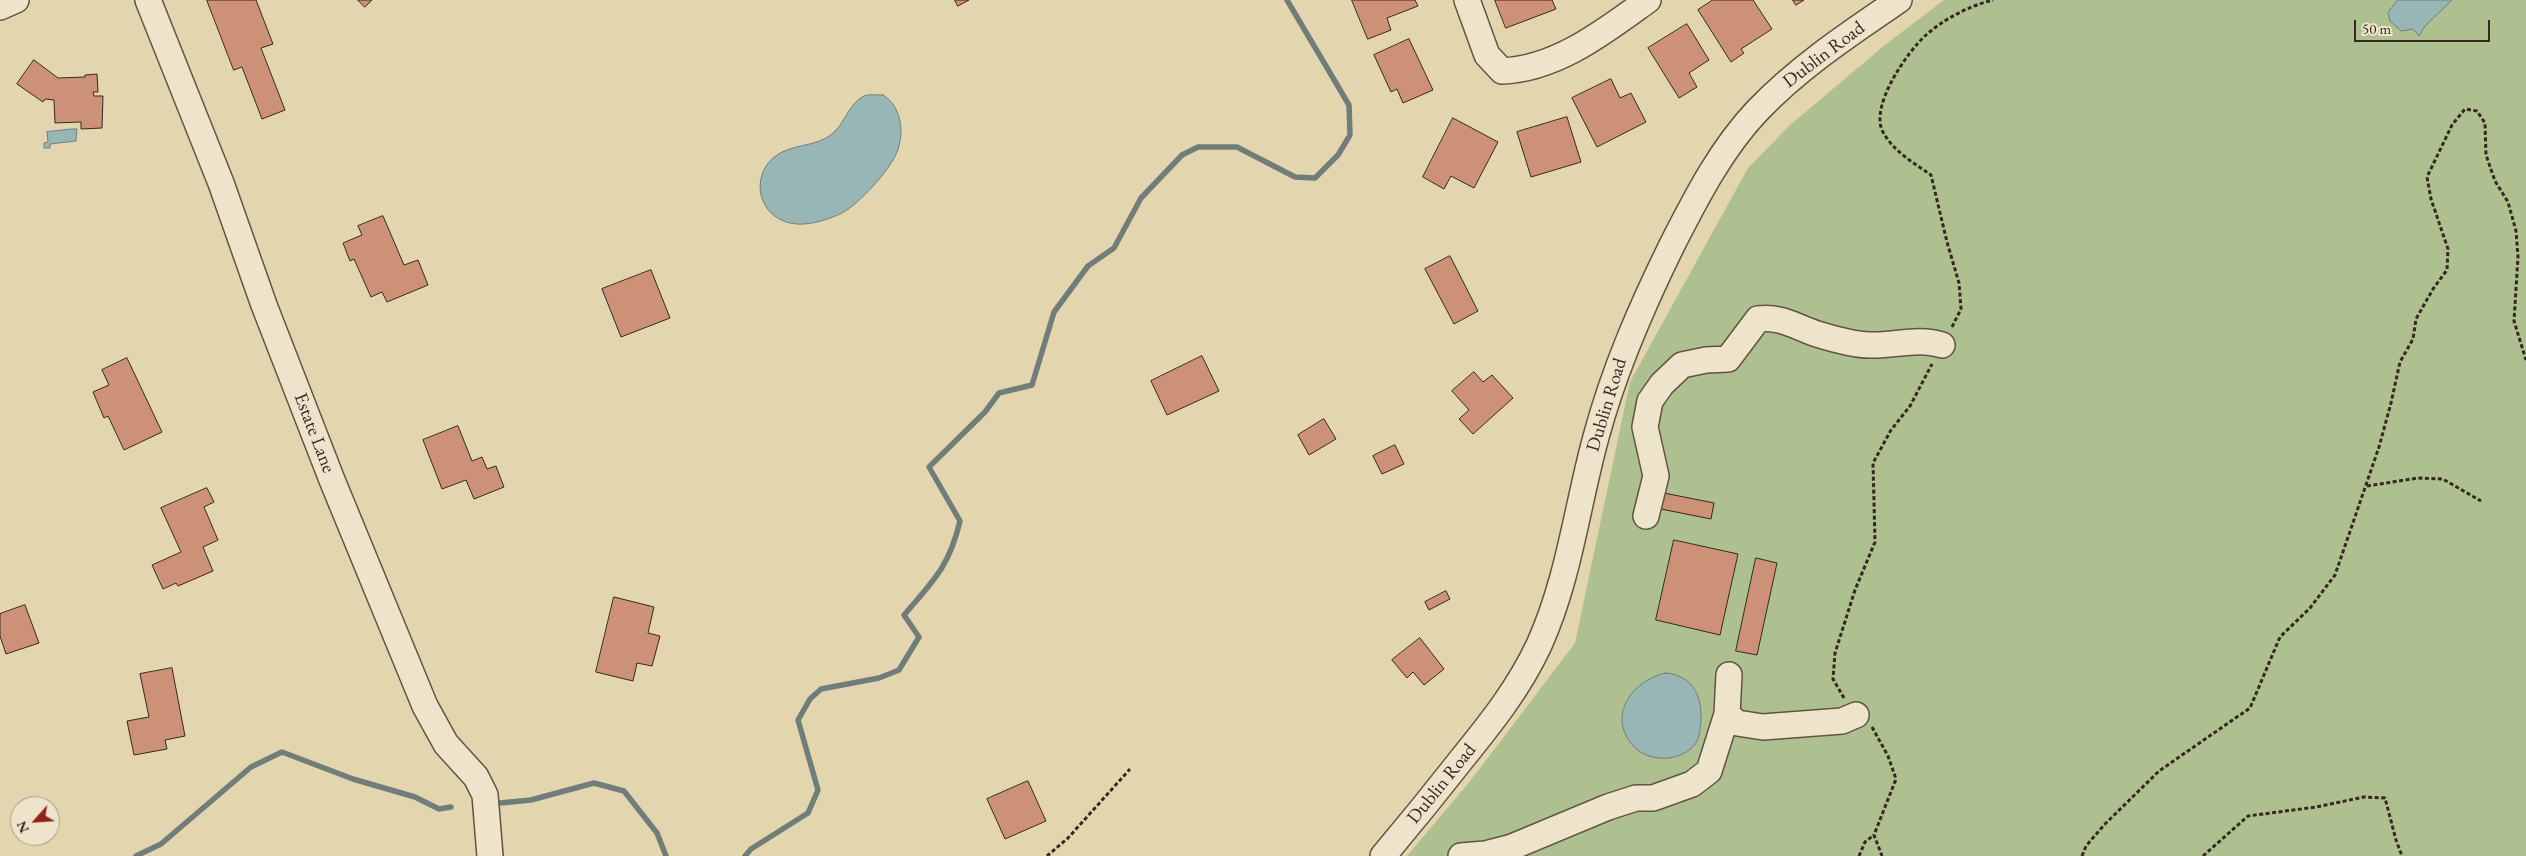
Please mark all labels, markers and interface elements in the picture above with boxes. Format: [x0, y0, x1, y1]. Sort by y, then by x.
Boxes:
scale bar [2356, 10, 2492, 42]
street label: Dublin Road [1779, 17, 1869, 93]
text: 50 m [2362, 19, 2391, 38]
street label: Dublin Road [1582, 355, 1632, 455]
street label: Estate Lane [288, 390, 340, 476]
street label: Dublin Road [1403, 739, 1481, 829]
north arrow [10, 796, 60, 846]
text: N [12, 818, 33, 836]

